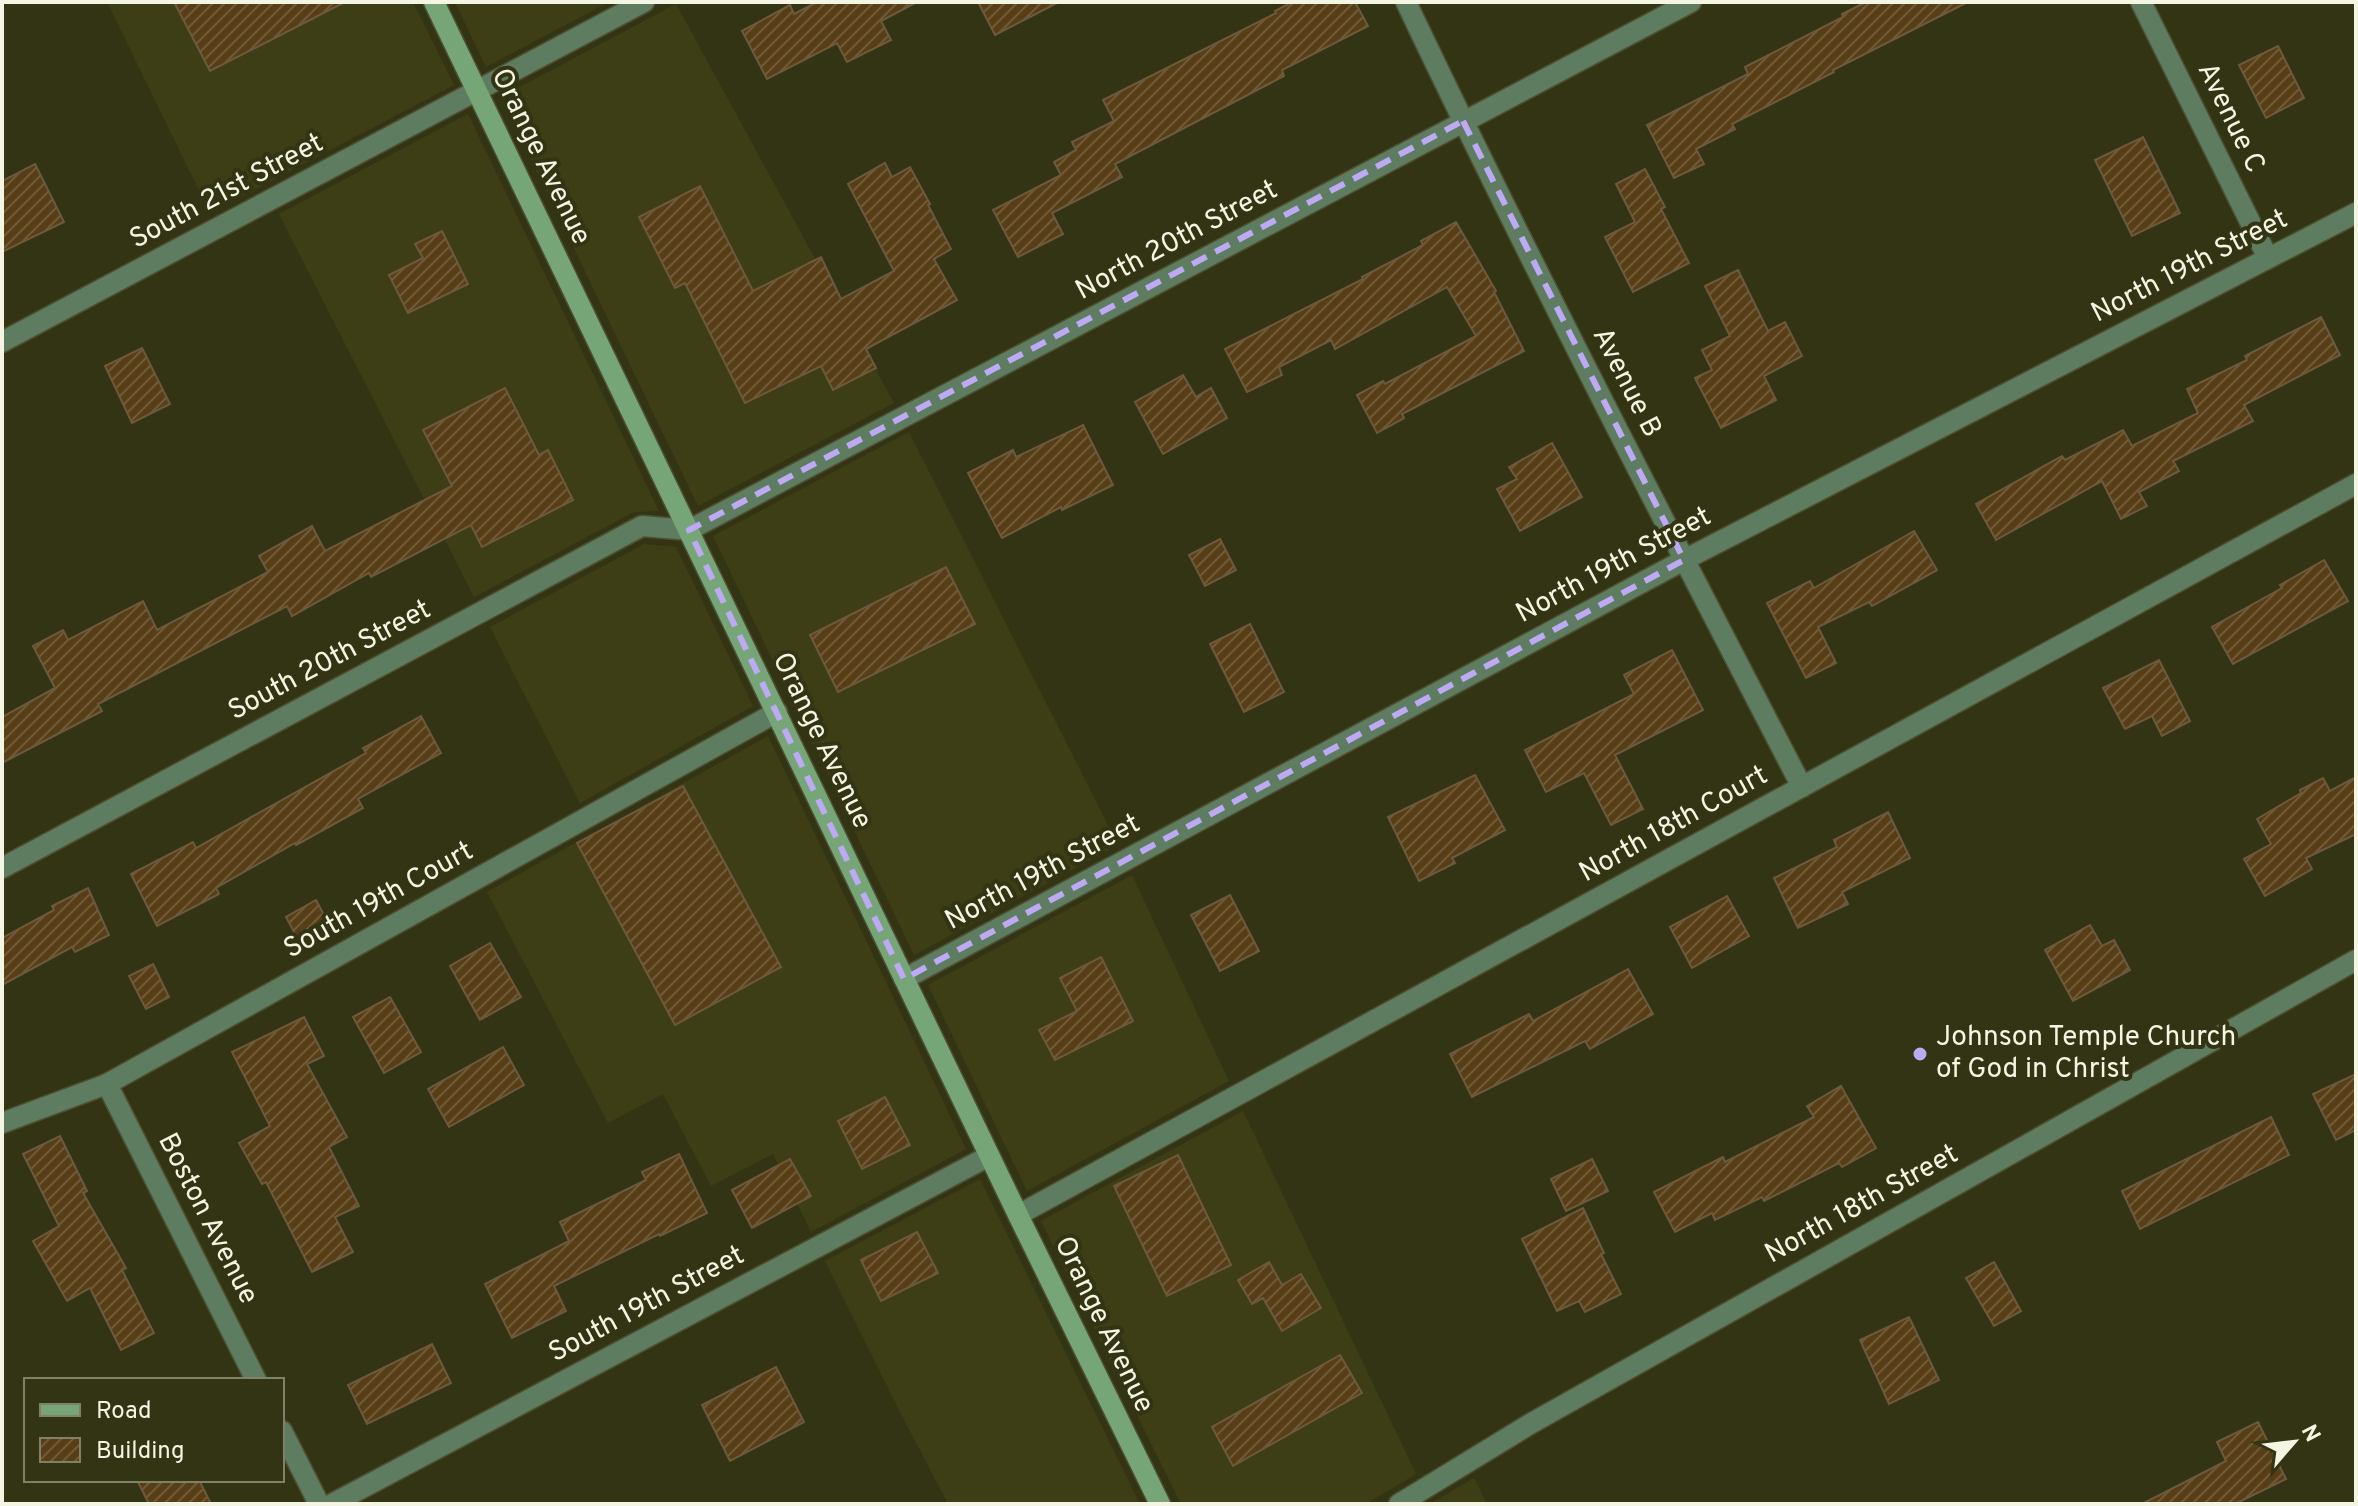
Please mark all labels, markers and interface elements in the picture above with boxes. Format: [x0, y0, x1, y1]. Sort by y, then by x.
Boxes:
street label: Avenue C [2188, 57, 2272, 179]
street label: Orange Avenue [482, 63, 598, 251]
street label: South 21st Street [124, 126, 330, 258]
street label: North 20th Street [1070, 173, 1284, 309]
street label: North 19th Street [2086, 202, 2294, 332]
street label: Avenue B [1583, 322, 1669, 444]
street label: North 19th Street [1510, 499, 1718, 633]
street label: South 20th Street [222, 592, 438, 730]
street label: Orange Avenue [763, 647, 879, 835]
street label: North 18th Court [1573, 758, 1775, 892]
street label: North 19th Street [939, 806, 1147, 940]
street label: South 19th Court [278, 834, 480, 968]
place label: Johnson Temple Church of God in Christ [1936, 1020, 2236, 1088]
marker: Johnson Temple Church of God in Christ [1911, 1045, 1929, 1063]
street label: Boston Avenue [148, 1127, 266, 1311]
street label: North 18th Street [1759, 1137, 1965, 1273]
street label: Orange Avenue [1045, 1231, 1161, 1419]
street label: South 19th Street [543, 1238, 751, 1372]
legend [24, 1378, 284, 1482]
text: Road [96, 1397, 152, 1427]
north arrow [2254, 1402, 2334, 1482]
text: N [2294, 1420, 2325, 1447]
text: Building [96, 1437, 185, 1467]

